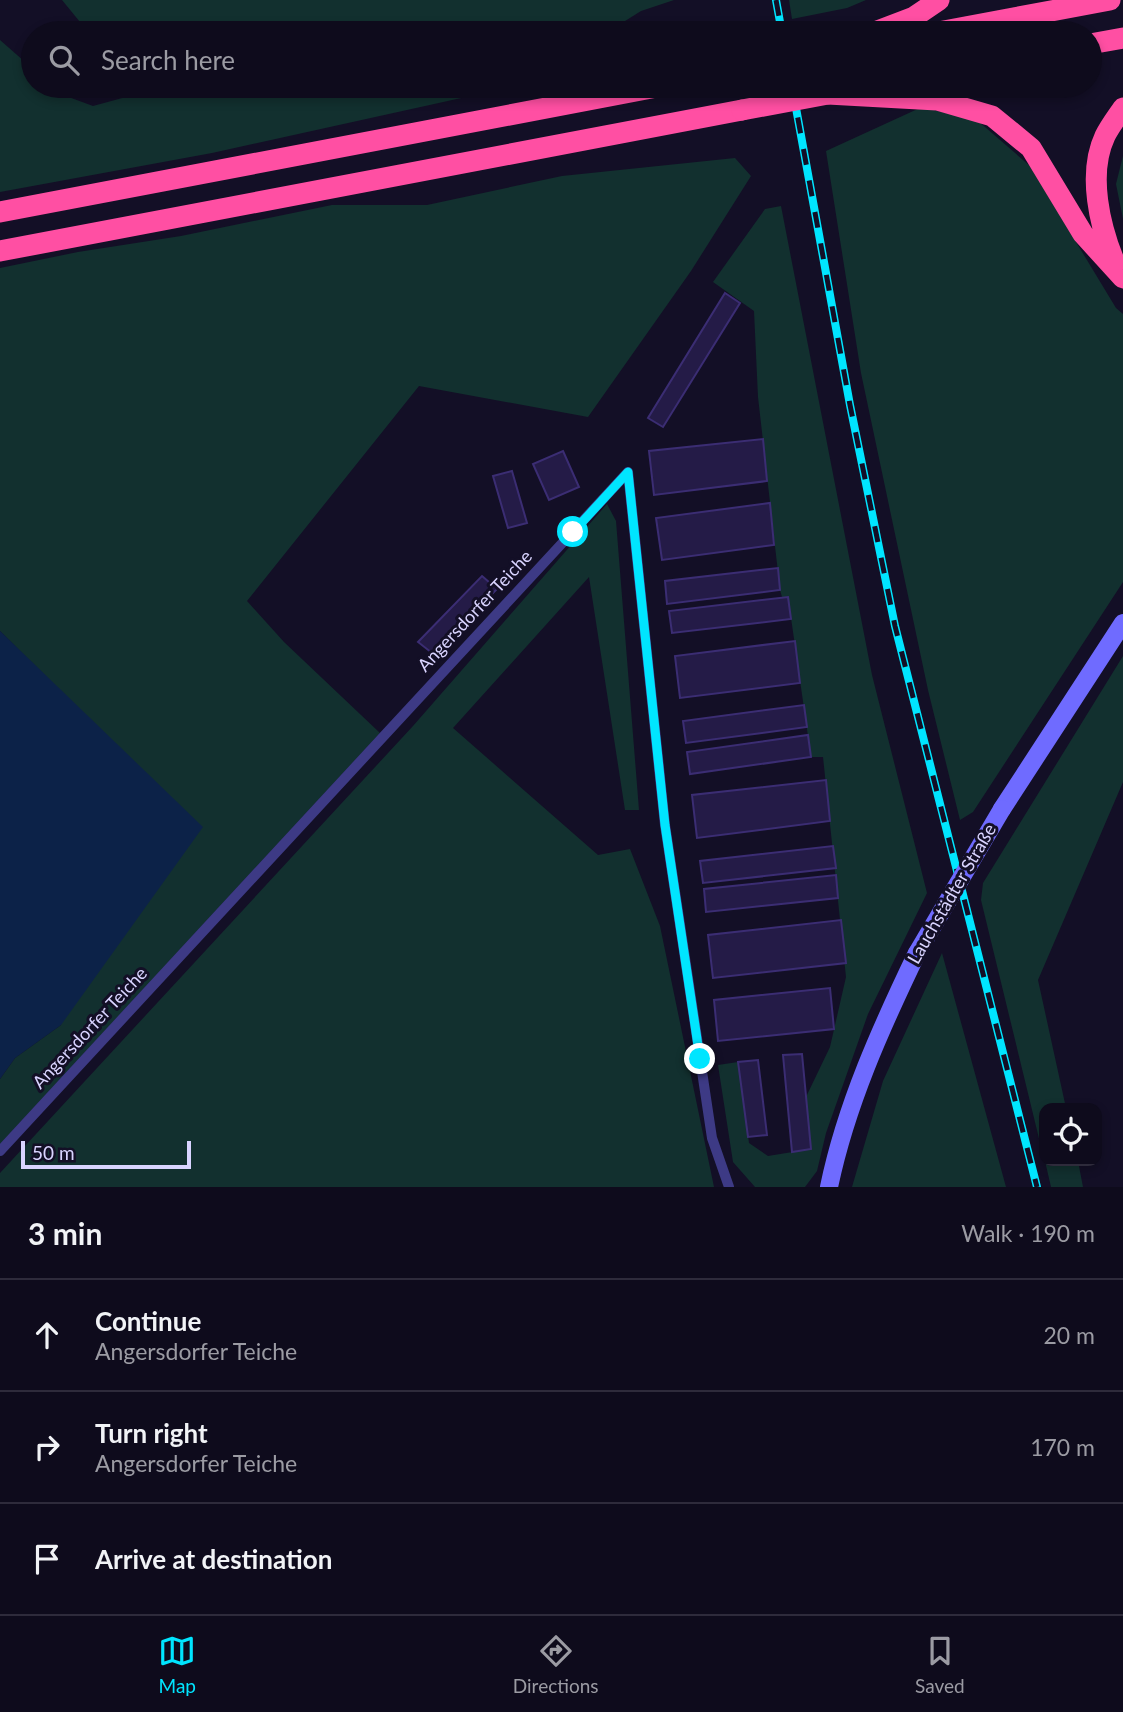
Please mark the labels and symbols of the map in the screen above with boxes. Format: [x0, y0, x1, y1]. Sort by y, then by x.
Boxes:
route start [557, 516, 588, 547]
street label: Angersdorfer Teiche [412, 545, 536, 676]
street label: Lauchstädter Straße [902, 820, 1000, 967]
street label: Angersdorfer Teiche [27, 962, 151, 1093]
route end [684, 1043, 715, 1074]
scale bar [21, 1138, 191, 1170]

